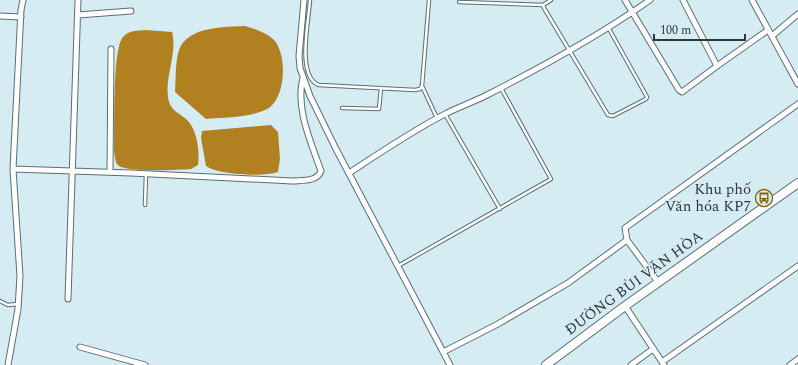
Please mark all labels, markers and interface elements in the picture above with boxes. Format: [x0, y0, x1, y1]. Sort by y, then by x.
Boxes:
scale bar [654, 16, 745, 42]
text: 100 m [660, 21, 691, 40]
place label: Khu phố Văn hóa KP7 [665, 178, 751, 218]
bus stop icon: Khu phố Văn hóa KP7 [754, 188, 774, 208]
street label: ĐƯỜNG BÙI VĂN HÒA [560, 225, 708, 341]

